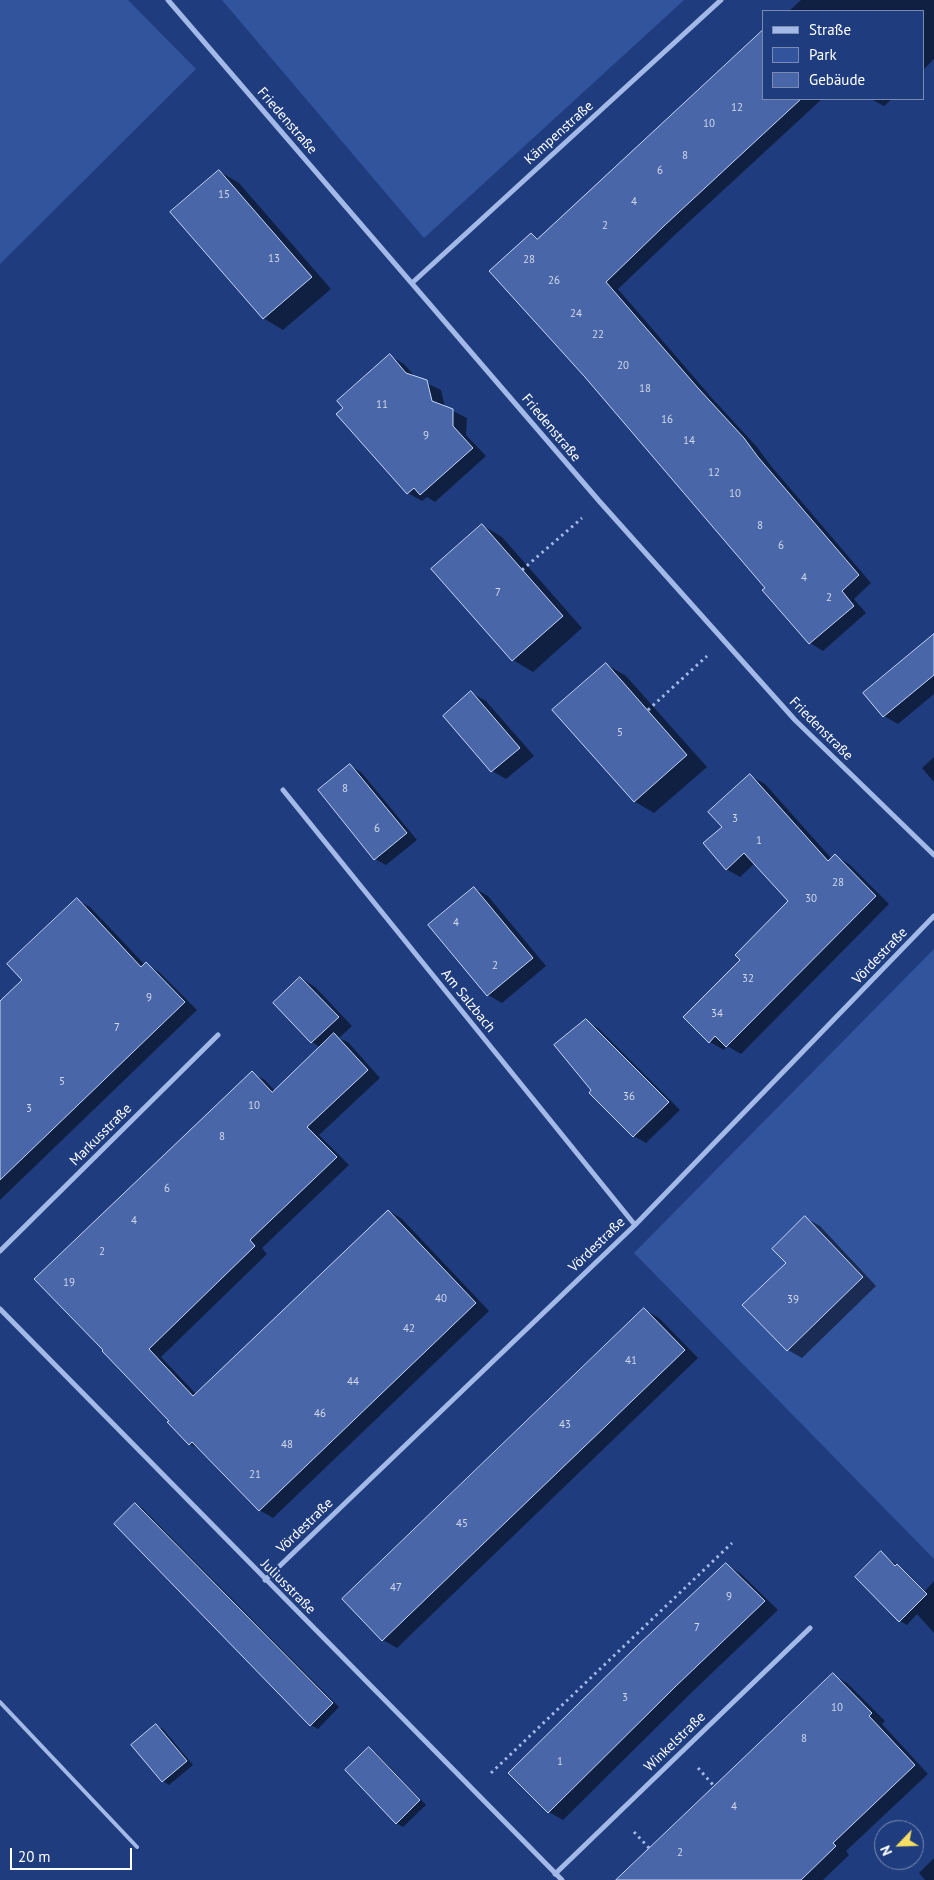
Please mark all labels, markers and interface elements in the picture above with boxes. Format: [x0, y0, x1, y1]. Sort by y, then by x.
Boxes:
legend [762, 10, 924, 100]
text: Straße [809, 20, 851, 39]
text: Park [809, 45, 837, 64]
text: Gebäude [809, 70, 865, 89]
street label: Friedenstraße [253, 84, 321, 158]
street label: Kämpenstraße [521, 98, 597, 168]
house number: 12 [731, 101, 743, 115]
house number: 10 [703, 117, 715, 131]
house number: 8 [682, 149, 688, 163]
house number: 6 [657, 164, 663, 178]
house number: 15 [218, 188, 230, 202]
house number: 4 [631, 195, 637, 209]
house number: 2 [602, 219, 608, 233]
house number: 13 [268, 252, 280, 266]
house number: 28 [523, 253, 535, 267]
house number: 26 [548, 274, 560, 288]
house number: 24 [570, 307, 582, 321]
house number: 22 [592, 328, 604, 342]
house number: 20 [617, 359, 629, 373]
house number: 18 [639, 382, 651, 396]
street label: Friedenstraße [518, 391, 584, 465]
house number: 11 [376, 398, 388, 412]
house number: 16 [661, 413, 673, 427]
house number: 9 [423, 429, 429, 443]
house number: 14 [683, 434, 695, 448]
house number: 12 [708, 466, 720, 480]
house number: 10 [729, 487, 741, 501]
house number: 8 [757, 519, 763, 533]
house number: 6 [778, 539, 784, 553]
house number: 4 [801, 571, 807, 585]
house number: 7 [495, 586, 501, 600]
house number: 2 [826, 591, 832, 605]
street label: Friedenstraße [786, 694, 856, 764]
house number: 5 [617, 726, 623, 740]
house number: 8 [342, 782, 348, 796]
house number: 3 [732, 812, 738, 826]
house number: 6 [374, 822, 380, 836]
house number: 1 [756, 834, 762, 848]
house number: 28 [832, 876, 844, 890]
house number: 30 [805, 892, 817, 906]
house number: 4 [453, 916, 459, 930]
street label: Vördestraße [849, 924, 911, 988]
house number: 2 [492, 959, 498, 973]
street label: Am Salzbach [437, 966, 499, 1036]
house number: 32 [742, 972, 754, 986]
house number: 9 [146, 991, 152, 1005]
house number: 34 [711, 1007, 723, 1021]
house number: 7 [114, 1021, 120, 1035]
house number: 5 [59, 1075, 65, 1089]
house number: 36 [623, 1090, 635, 1104]
house number: 10 [248, 1099, 260, 1113]
street label: Markusstraße [67, 1101, 135, 1169]
house number: 3 [26, 1102, 32, 1116]
house number: 8 [219, 1130, 225, 1144]
house number: 6 [164, 1182, 170, 1196]
house number: 4 [131, 1214, 137, 1228]
street label: Vördestraße [565, 1214, 629, 1276]
house number: 2 [99, 1245, 105, 1259]
house number: 19 [63, 1276, 75, 1290]
house number: 40 [435, 1292, 447, 1306]
house number: 39 [787, 1293, 799, 1307]
house number: 42 [403, 1322, 415, 1336]
house number: 41 [625, 1354, 637, 1368]
house number: 44 [347, 1375, 359, 1389]
house number: 46 [314, 1407, 326, 1421]
house number: 43 [559, 1418, 571, 1432]
house number: 48 [281, 1438, 293, 1452]
house number: 21 [249, 1468, 261, 1482]
street label: Vördestraße [273, 1495, 337, 1557]
house number: 45 [456, 1517, 468, 1531]
street label: Juliusstraße [257, 1556, 319, 1618]
house number: 47 [390, 1581, 402, 1595]
house number: 9 [726, 1590, 732, 1604]
house number: 7 [694, 1621, 700, 1635]
house number: 3 [622, 1691, 628, 1705]
house number: 10 [831, 1701, 843, 1715]
street label: Winkelstraße [641, 1709, 709, 1775]
house number: 8 [801, 1732, 807, 1746]
house number: 1 [557, 1755, 563, 1769]
house number: 4 [731, 1800, 737, 1814]
north arrow [874, 1820, 924, 1870]
scale bar [12, 1838, 135, 1870]
text: N [876, 1843, 896, 1859]
house number: 2 [677, 1846, 683, 1860]
text: 20 m [18, 1847, 51, 1866]

